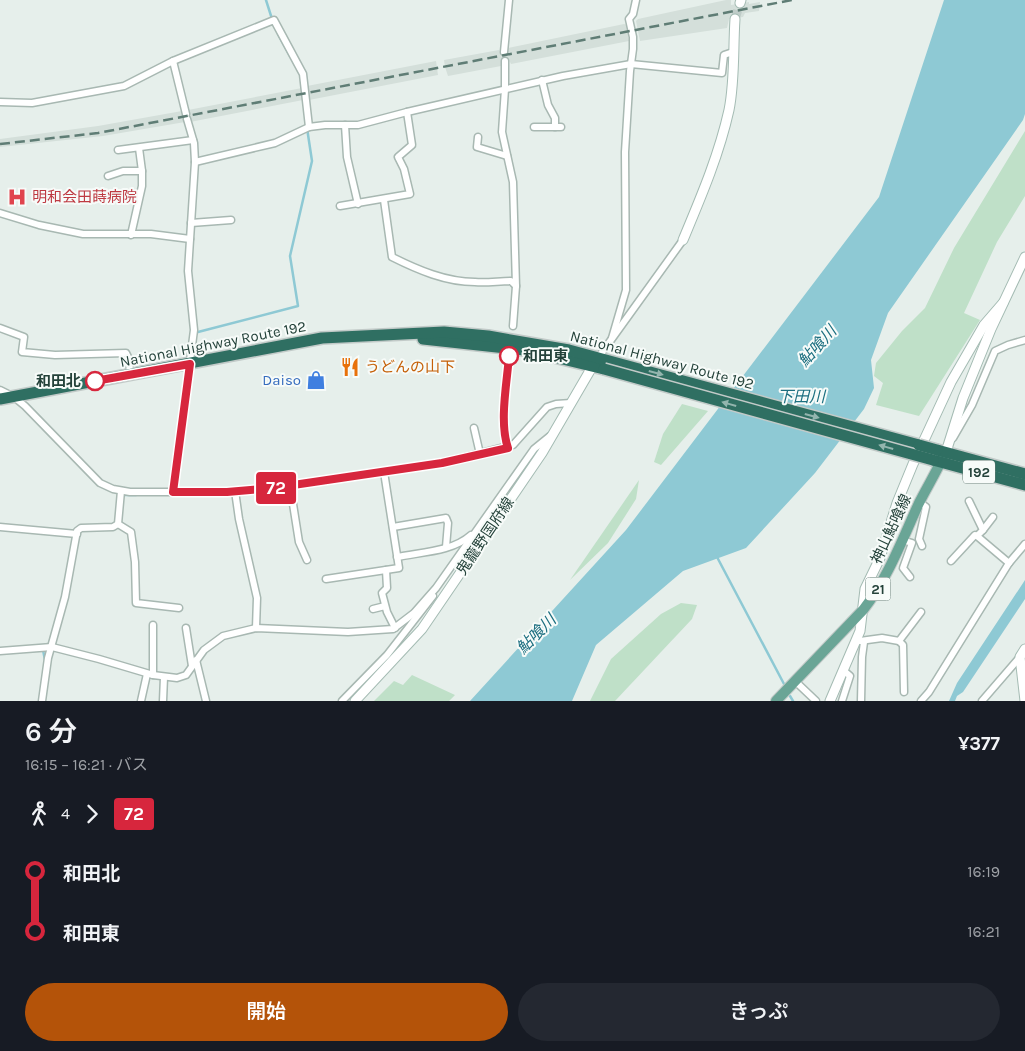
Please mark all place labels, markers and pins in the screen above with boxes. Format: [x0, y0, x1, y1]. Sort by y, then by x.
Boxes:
hospital icon: 明和会田蒔病院 [6, 186, 28, 208]
place label: 明和会田蒔病院 [32, 188, 137, 206]
marker: 和田東 [499, 346, 519, 366]
place label: 和田東 [523, 347, 568, 365]
restaurant icon: うどんの山下 [339, 356, 361, 378]
place label: うどんの山下 [365, 358, 455, 376]
shop icon: Daiso [305, 369, 327, 391]
marker: 和田北 [85, 371, 105, 391]
place label: Daiso [262, 371, 301, 389]
place label: 和田北 [36, 372, 81, 390]

